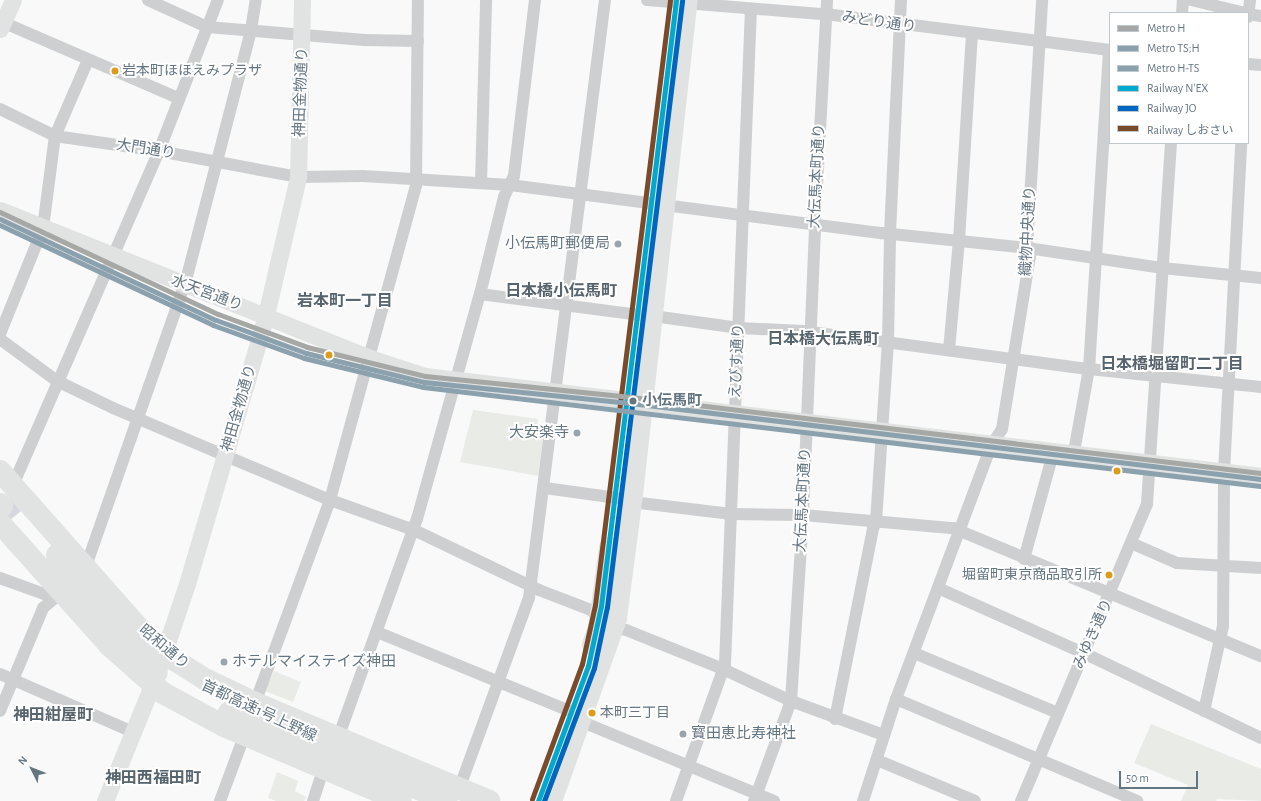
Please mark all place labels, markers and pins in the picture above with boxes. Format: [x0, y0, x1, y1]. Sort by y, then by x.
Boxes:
place label: 岩本町ほほえみプラザ [122, 63, 262, 79]
marker: 岩本町ほほえみプラザ [110, 66, 120, 76]
place label: 小伝馬町郵便局 [505, 235, 610, 253]
marker: 小伝馬町郵便局 [613, 239, 623, 249]
unlabelled marker [324, 350, 334, 360]
place label: 小伝馬町 [642, 392, 702, 410]
marker: 小伝馬町 [626, 394, 640, 408]
place label: 大安楽寺 [509, 424, 569, 442]
marker: 大安楽寺 [572, 428, 582, 438]
unlabelled marker [1112, 466, 1122, 476]
place label: 堀留町東京商品取引所 [962, 567, 1102, 583]
marker: 堀留町東京商品取引所 [1104, 570, 1114, 580]
place label: ホテルマイステイズ神田 [232, 653, 397, 671]
marker: ホテルマイステイズ神田 [219, 657, 229, 667]
place label: 本町三丁目 [600, 705, 670, 721]
marker: 本町三丁目 [587, 708, 597, 718]
place label: 寳田恵比寿神社 [691, 725, 796, 743]
marker: 寳田恵比寿神社 [678, 729, 688, 739]

